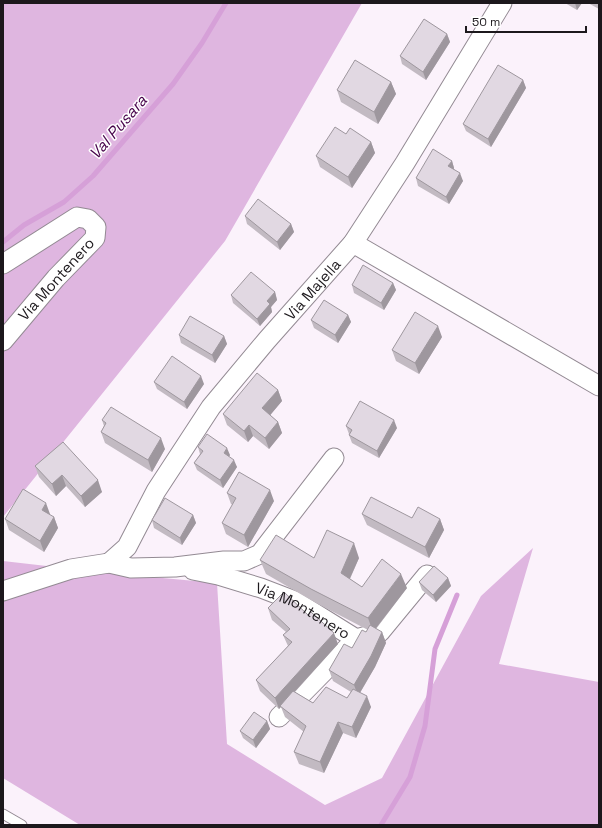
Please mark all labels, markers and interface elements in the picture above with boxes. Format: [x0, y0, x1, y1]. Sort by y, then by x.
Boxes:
scale bar [466, 8, 586, 34]
text: 50 m [472, 14, 500, 30]
water label: Val Pusara [84, 90, 152, 164]
street label: Via Montenero [14, 234, 98, 324]
street label: Via Majella [280, 254, 345, 324]
street label: Via Montenero [254, 577, 354, 643]

